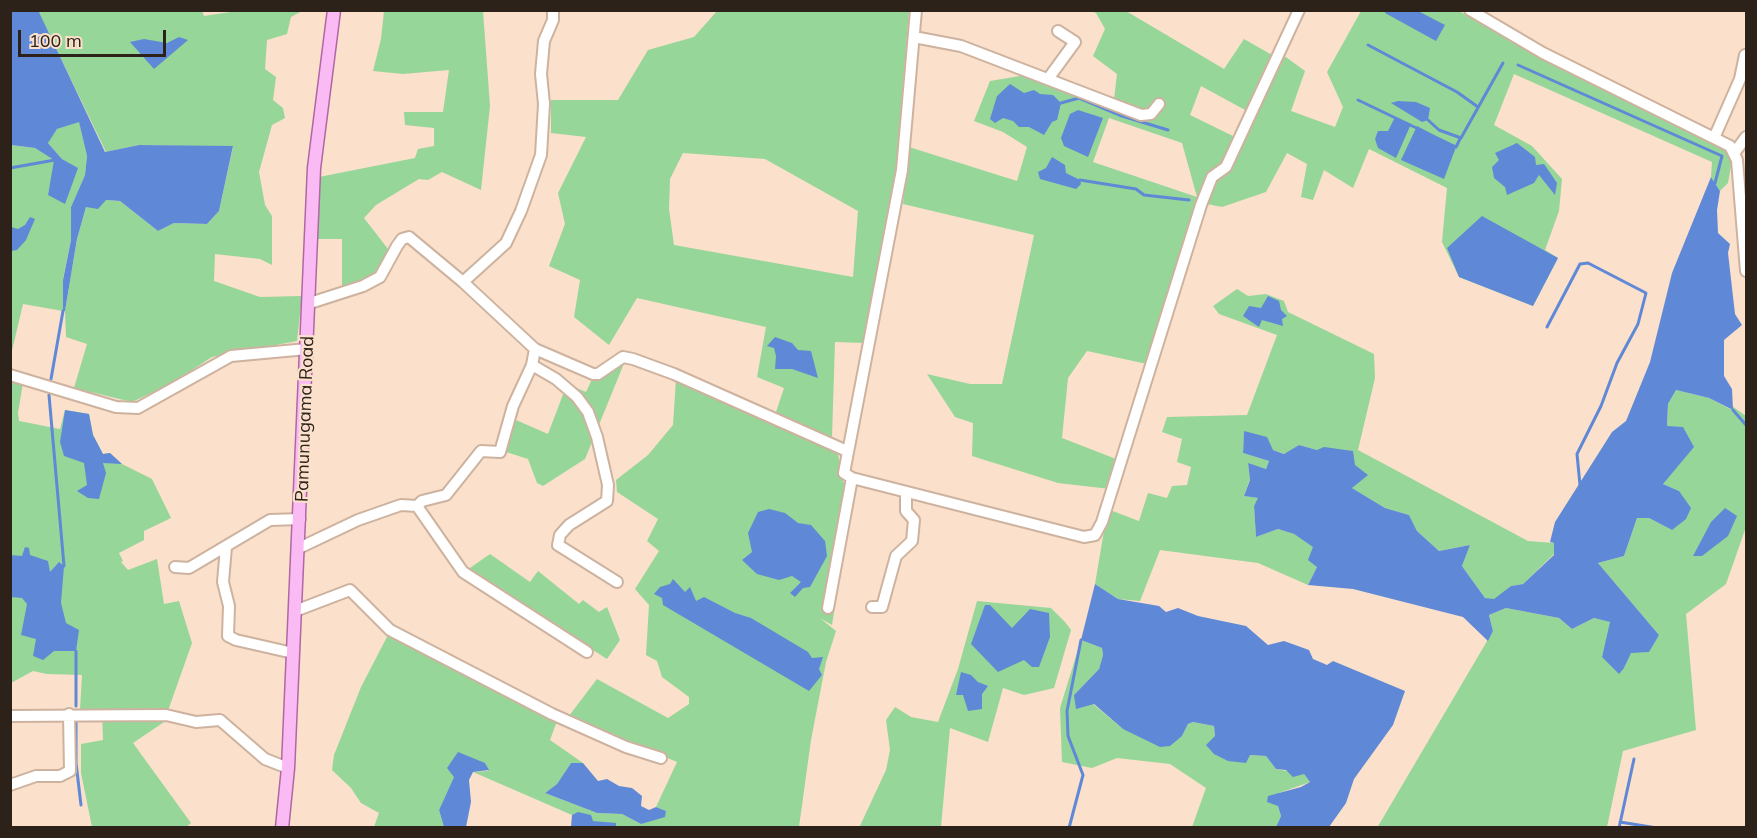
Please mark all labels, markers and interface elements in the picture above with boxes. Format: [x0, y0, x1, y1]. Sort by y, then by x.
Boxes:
scale bar [21, 18, 170, 56]
text: 100 m [29, 29, 82, 52]
street label: Pamunugama Road [291, 336, 319, 502]

